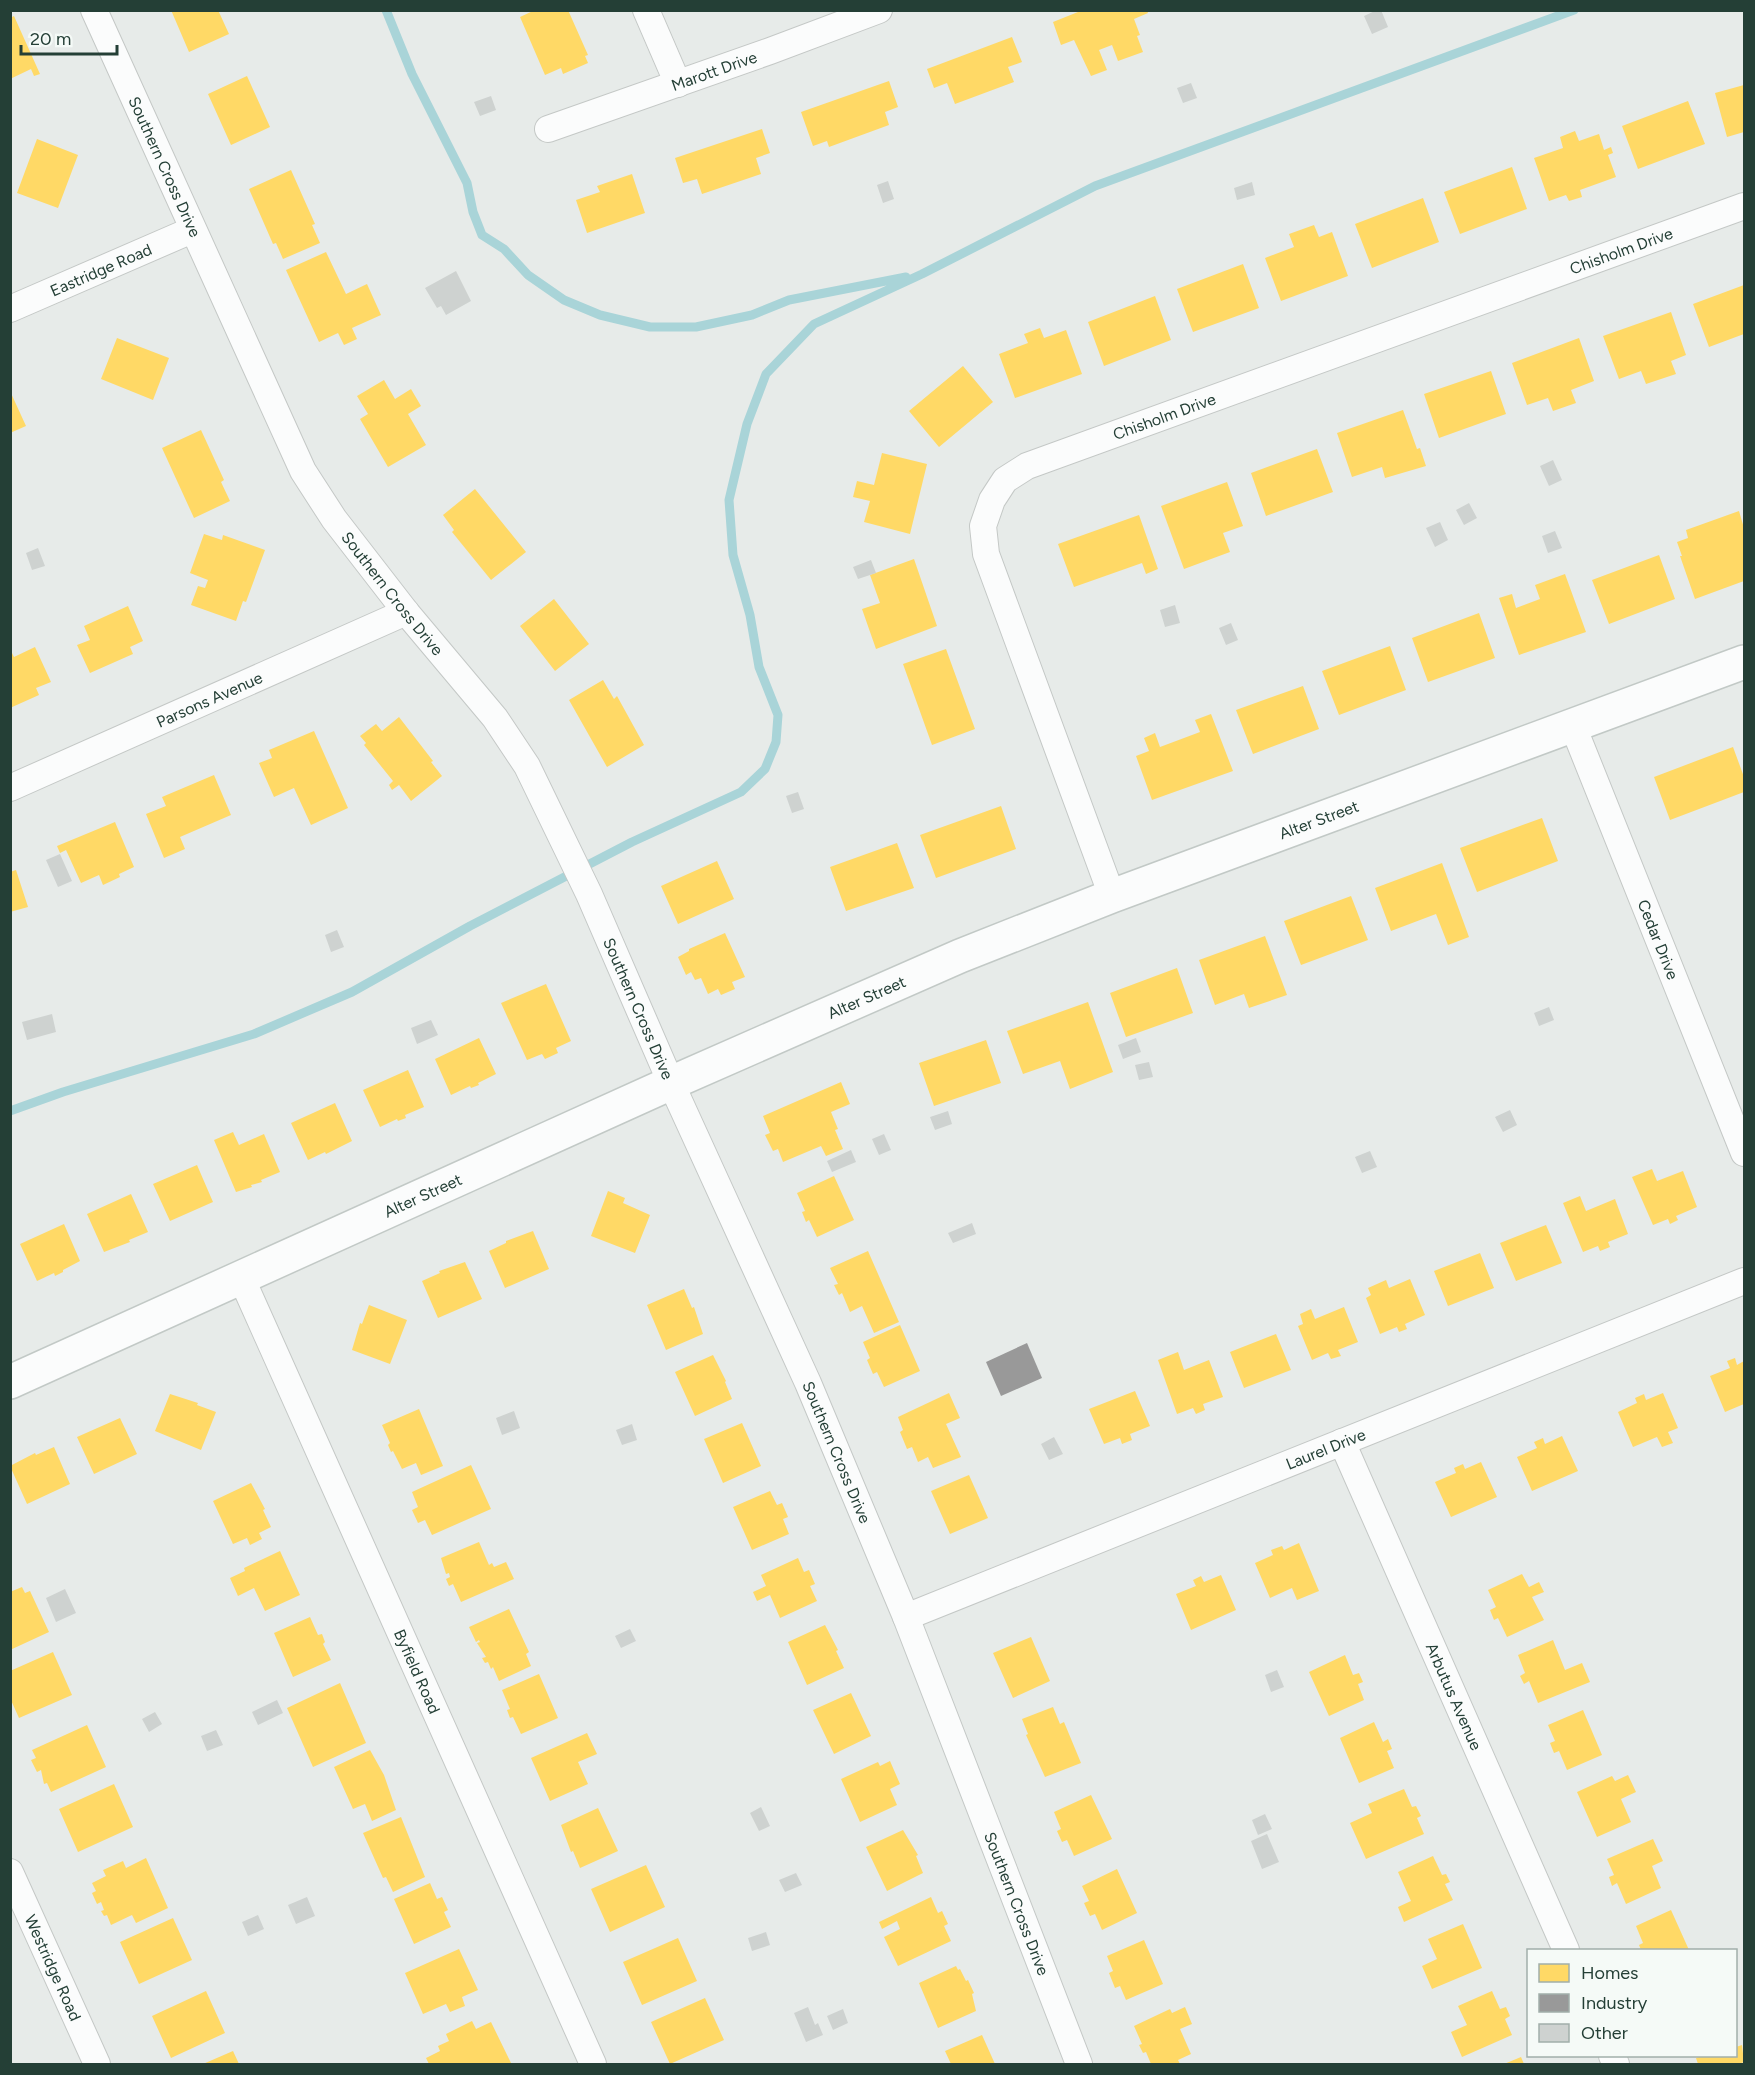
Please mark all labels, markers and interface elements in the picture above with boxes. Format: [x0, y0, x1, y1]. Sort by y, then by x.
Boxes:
scale bar [21, 18, 117, 56]
text: 20 m [30, 28, 71, 50]
street label: Marott Drive [669, 47, 760, 94]
street label: Southern Cross Drive [125, 93, 205, 240]
street label: Chisholm Drive [1567, 223, 1675, 278]
street label: Eastridge Road [47, 239, 154, 300]
street label: Chisholm Drive [1110, 389, 1218, 444]
street label: Southern Cross Drive [338, 528, 448, 659]
street label: Parsons Avenue [153, 668, 265, 731]
street label: Alter Street [1276, 796, 1361, 843]
street label: Cedar Drive [1634, 897, 1683, 982]
street label: Southern Cross Drive [600, 935, 678, 1082]
street label: Alter Street [824, 972, 908, 1023]
street label: Alter Street [381, 1169, 465, 1221]
street label: Southern Cross Drive [799, 1378, 875, 1526]
street label: Laurel Drive [1283, 1424, 1368, 1473]
street label: Byfield Road [390, 1626, 444, 1716]
street label: Arbutus Avenue [1422, 1640, 1486, 1753]
street label: Southern Cross Drive [981, 1829, 1053, 1978]
street label: Westridge Road [21, 1912, 86, 2024]
legend [1527, 1949, 1737, 2057]
text: Homes [1581, 1962, 1639, 1984]
text: Industry [1581, 1992, 1648, 2014]
text: Other [1581, 2022, 1628, 2044]

